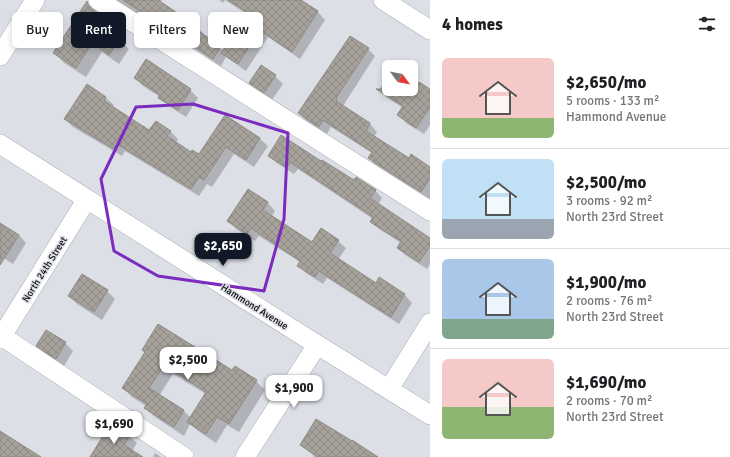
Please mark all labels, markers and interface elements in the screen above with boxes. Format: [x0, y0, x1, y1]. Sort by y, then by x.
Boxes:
chip: Buy [12, 12, 63, 48]
chip: Rent [71, 12, 126, 48]
chip: Filters [134, 12, 200, 48]
chip: New [208, 12, 263, 48]
icon: filters [696, 13, 718, 35]
text: 4 homes [442, 14, 503, 35]
north arrow [382, 60, 418, 96]
map controls [382, 60, 418, 96]
text: $2,650/mo [566, 72, 646, 93]
icon: home [474, 74, 522, 122]
text: 5 rooms · 133 m² [566, 93, 659, 109]
text: Hammond Avenue [566, 109, 666, 125]
text: $2,500/mo [566, 172, 646, 193]
icon: home [474, 175, 522, 223]
text: 3 rooms · 92 m² [566, 193, 652, 209]
text: North 23rd Street [566, 209, 663, 225]
pin: $2,650 [190, 233, 256, 267]
street label: North 24th Street [20, 234, 70, 305]
text: $2,650 [204, 238, 242, 254]
text: $1,900/mo [566, 272, 646, 293]
icon: home [474, 275, 522, 323]
street label: Hammond Avenue [219, 281, 290, 332]
text: 2 rooms · 76 m² [566, 293, 652, 309]
text: North 23rd Street [566, 309, 663, 325]
pin: $2,500 [155, 347, 221, 381]
text: $2,500 [169, 352, 207, 368]
text: $1,690/mo [566, 372, 646, 393]
pin: $1,900 [261, 375, 327, 409]
icon: home [474, 375, 522, 423]
text: $1,900 [275, 380, 313, 396]
text: 2 rooms · 70 m² [566, 393, 652, 409]
text: North 23rd Street [566, 409, 663, 425]
pin: $1,690 [81, 411, 147, 445]
text: $1,690 [95, 416, 133, 432]

